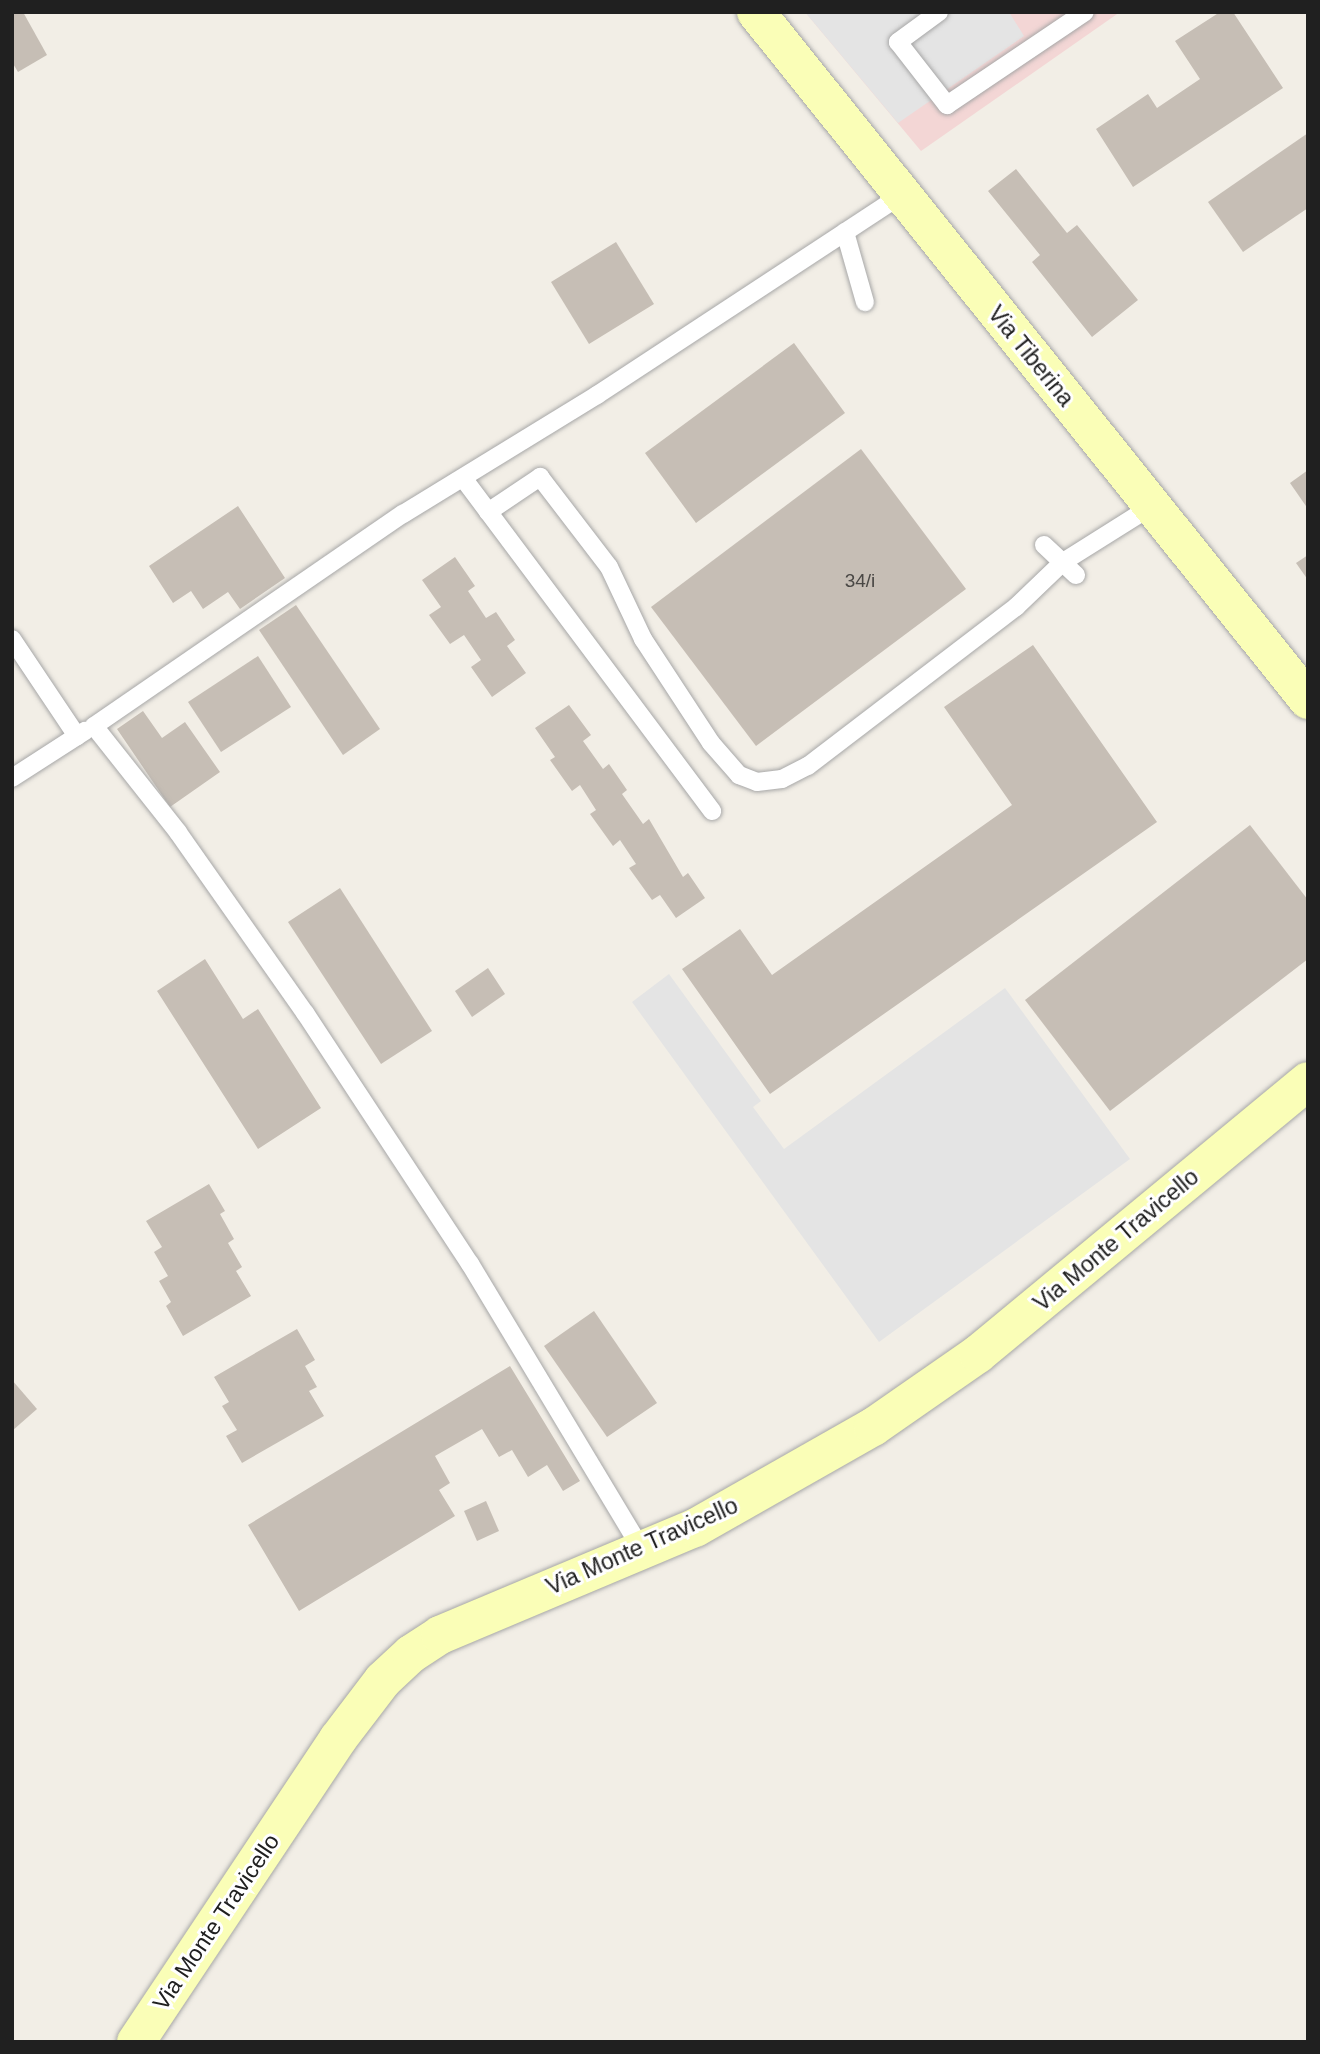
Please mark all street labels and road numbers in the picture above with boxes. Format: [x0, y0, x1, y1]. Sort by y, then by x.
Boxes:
street label: Via Tiberina [982, 300, 1080, 412]
street label: Via Monte Travicello [1028, 1163, 1204, 1317]
street label: Via Monte Travicello [542, 1491, 742, 1601]
street label: Via Monte Travicello [147, 1828, 285, 2016]

